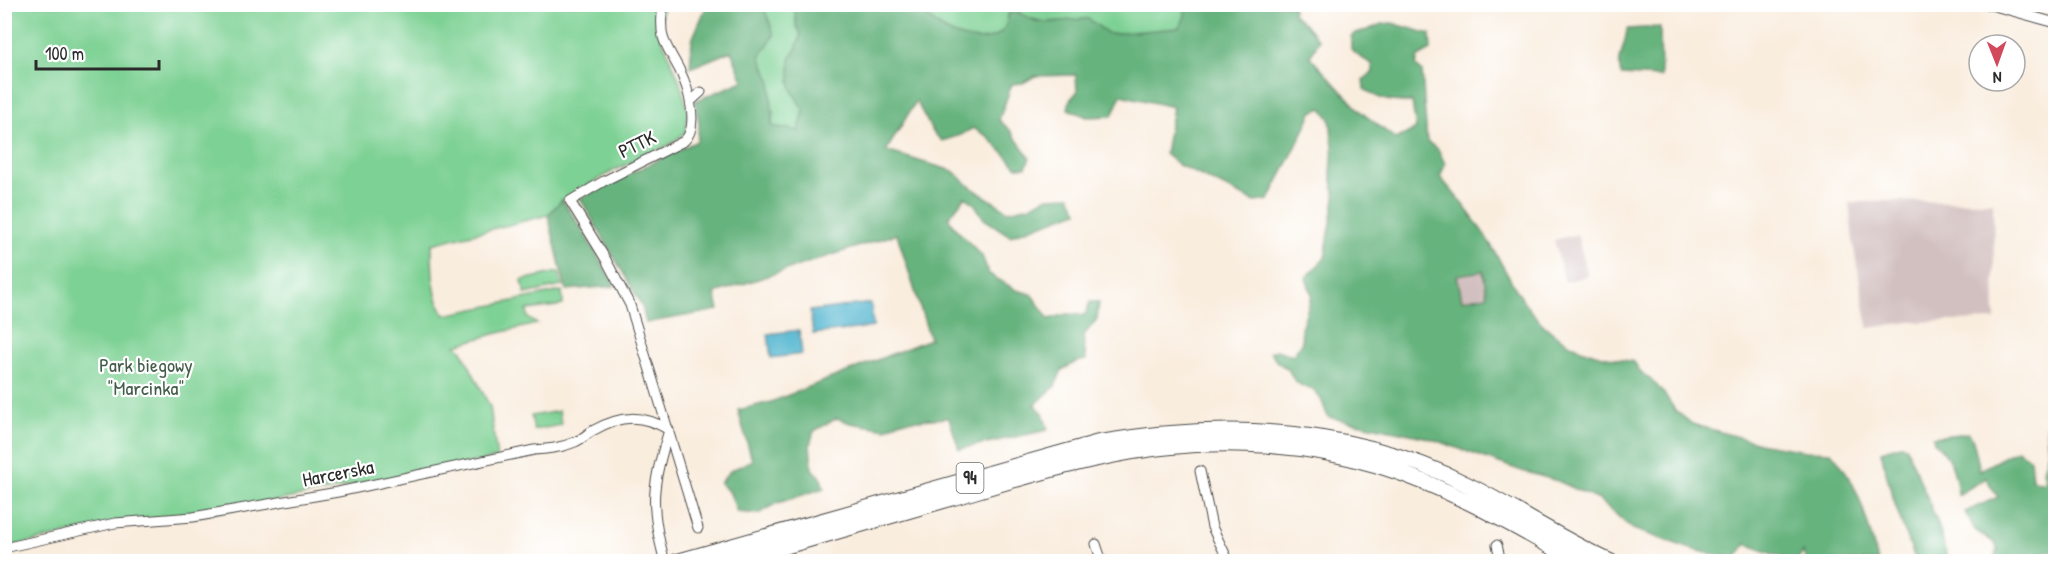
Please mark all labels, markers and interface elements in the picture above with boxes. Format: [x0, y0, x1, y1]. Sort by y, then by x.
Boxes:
scale bar [36, 33, 159, 71]
north arrow [1967, 33, 2027, 93]
text: 100 m [45, 41, 84, 66]
text: N [1992, 67, 2002, 89]
street label: PTTK [613, 123, 661, 164]
park label: Park biegowy "Marcinka" [99, 351, 193, 401]
street label: Harcerska [300, 452, 376, 493]
road number: 94 [956, 463, 984, 493]

